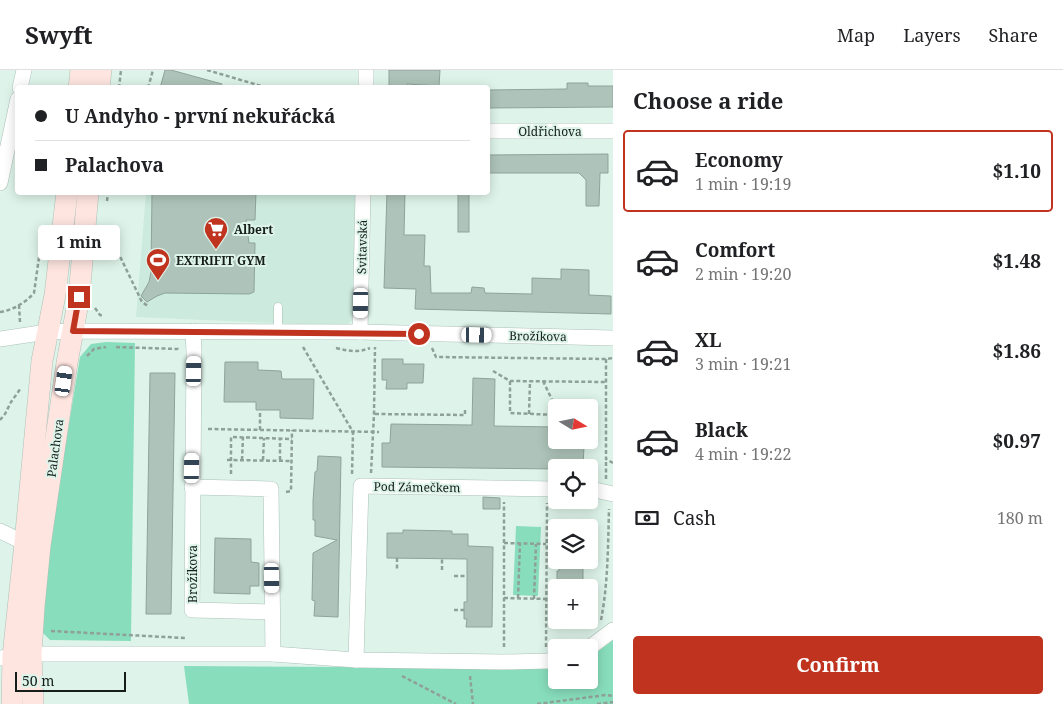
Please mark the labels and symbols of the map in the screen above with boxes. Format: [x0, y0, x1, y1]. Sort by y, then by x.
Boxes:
street label: Oldřichova [518, 123, 582, 140]
supermarket icon: Albert [203, 216, 229, 250]
street label: Svitavská [353, 219, 371, 274]
place label: Albert [234, 221, 273, 238]
callout: 1 min [38, 224, 120, 260]
sports icon: EXTRIFIT GYM [145, 247, 171, 281]
place label: EXTRIFIT GYM [176, 252, 266, 269]
route end [68, 286, 90, 308]
car [353, 288, 368, 318]
route start [408, 323, 430, 345]
car [461, 327, 492, 343]
street label: Brožíkova [509, 327, 567, 345]
car [186, 356, 201, 386]
car [54, 365, 73, 397]
north arrow [548, 399, 598, 449]
street label: Palachova [43, 418, 68, 478]
car [184, 453, 199, 483]
street label: Pod Zámečkem [373, 478, 461, 496]
street label: Brožíkova [184, 545, 201, 603]
car [264, 563, 279, 593]
scale bar [15, 669, 126, 692]

